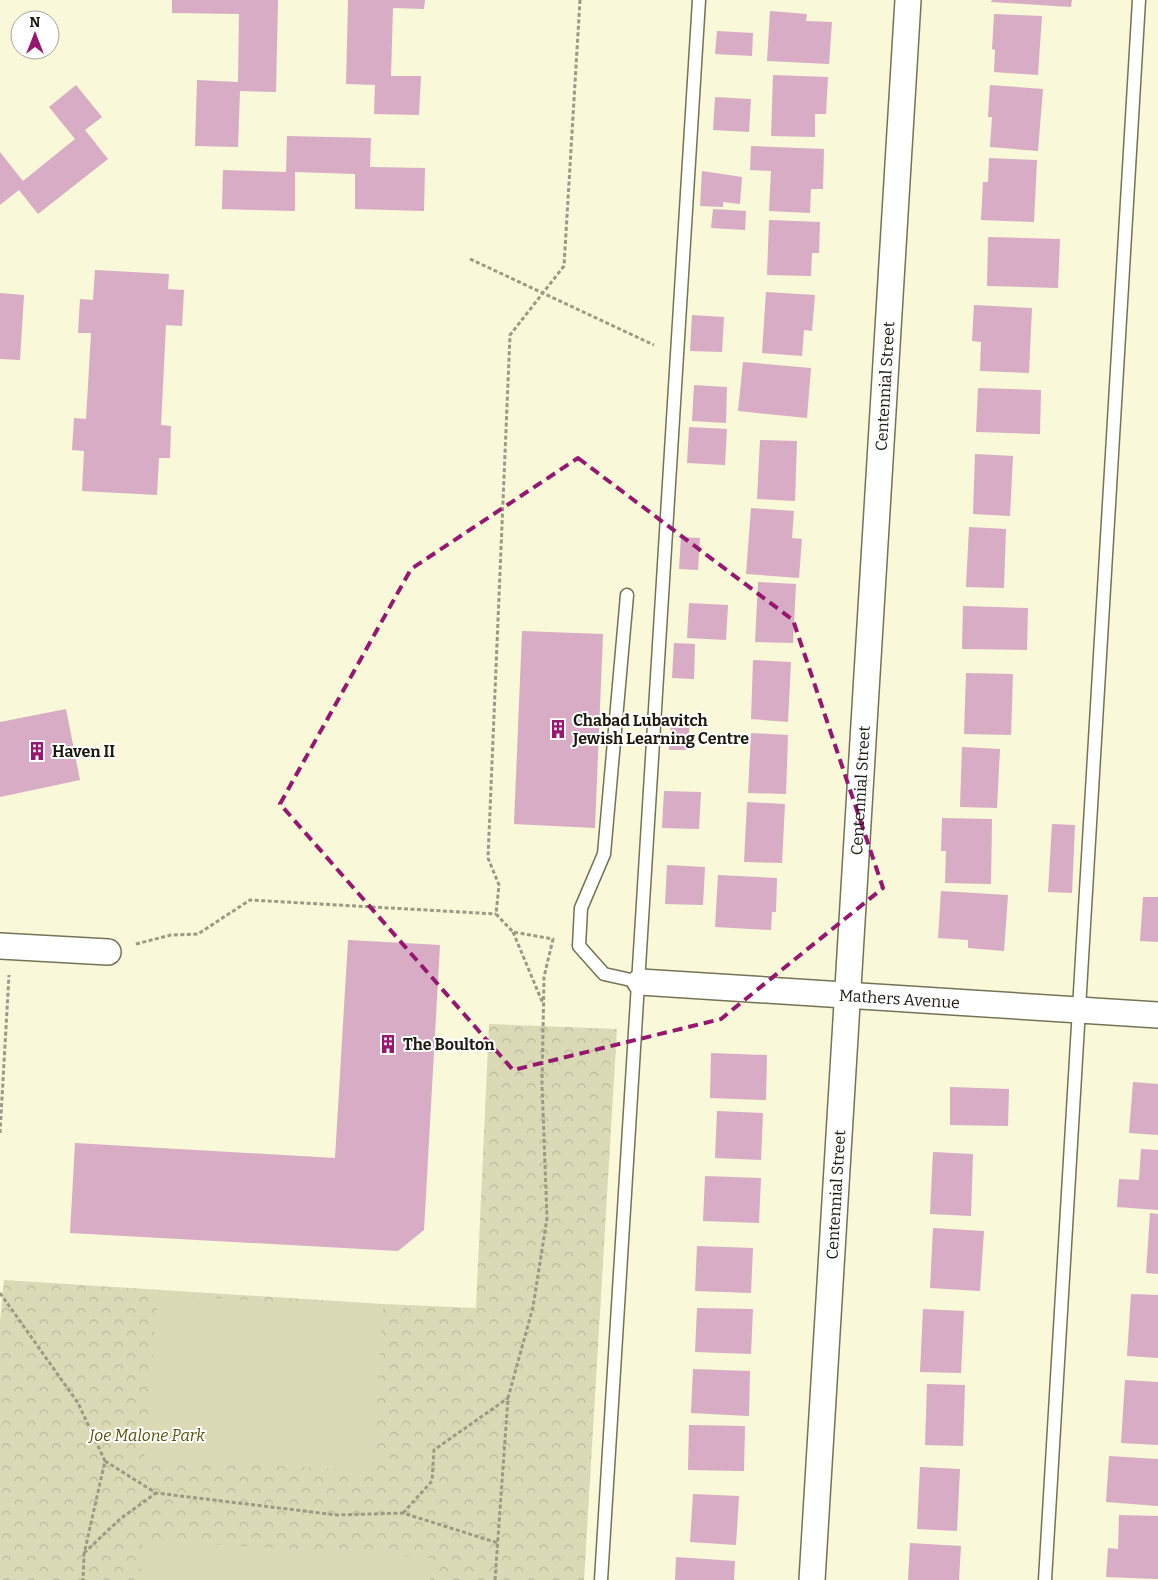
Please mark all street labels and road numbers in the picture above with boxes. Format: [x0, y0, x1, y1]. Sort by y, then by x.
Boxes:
street label: Centennial Street [871, 321, 898, 452]
street label: Centennial Street [847, 725, 873, 856]
street label: Mathers Avenue [838, 985, 961, 1012]
street label: Centennial Street [822, 1129, 849, 1260]

